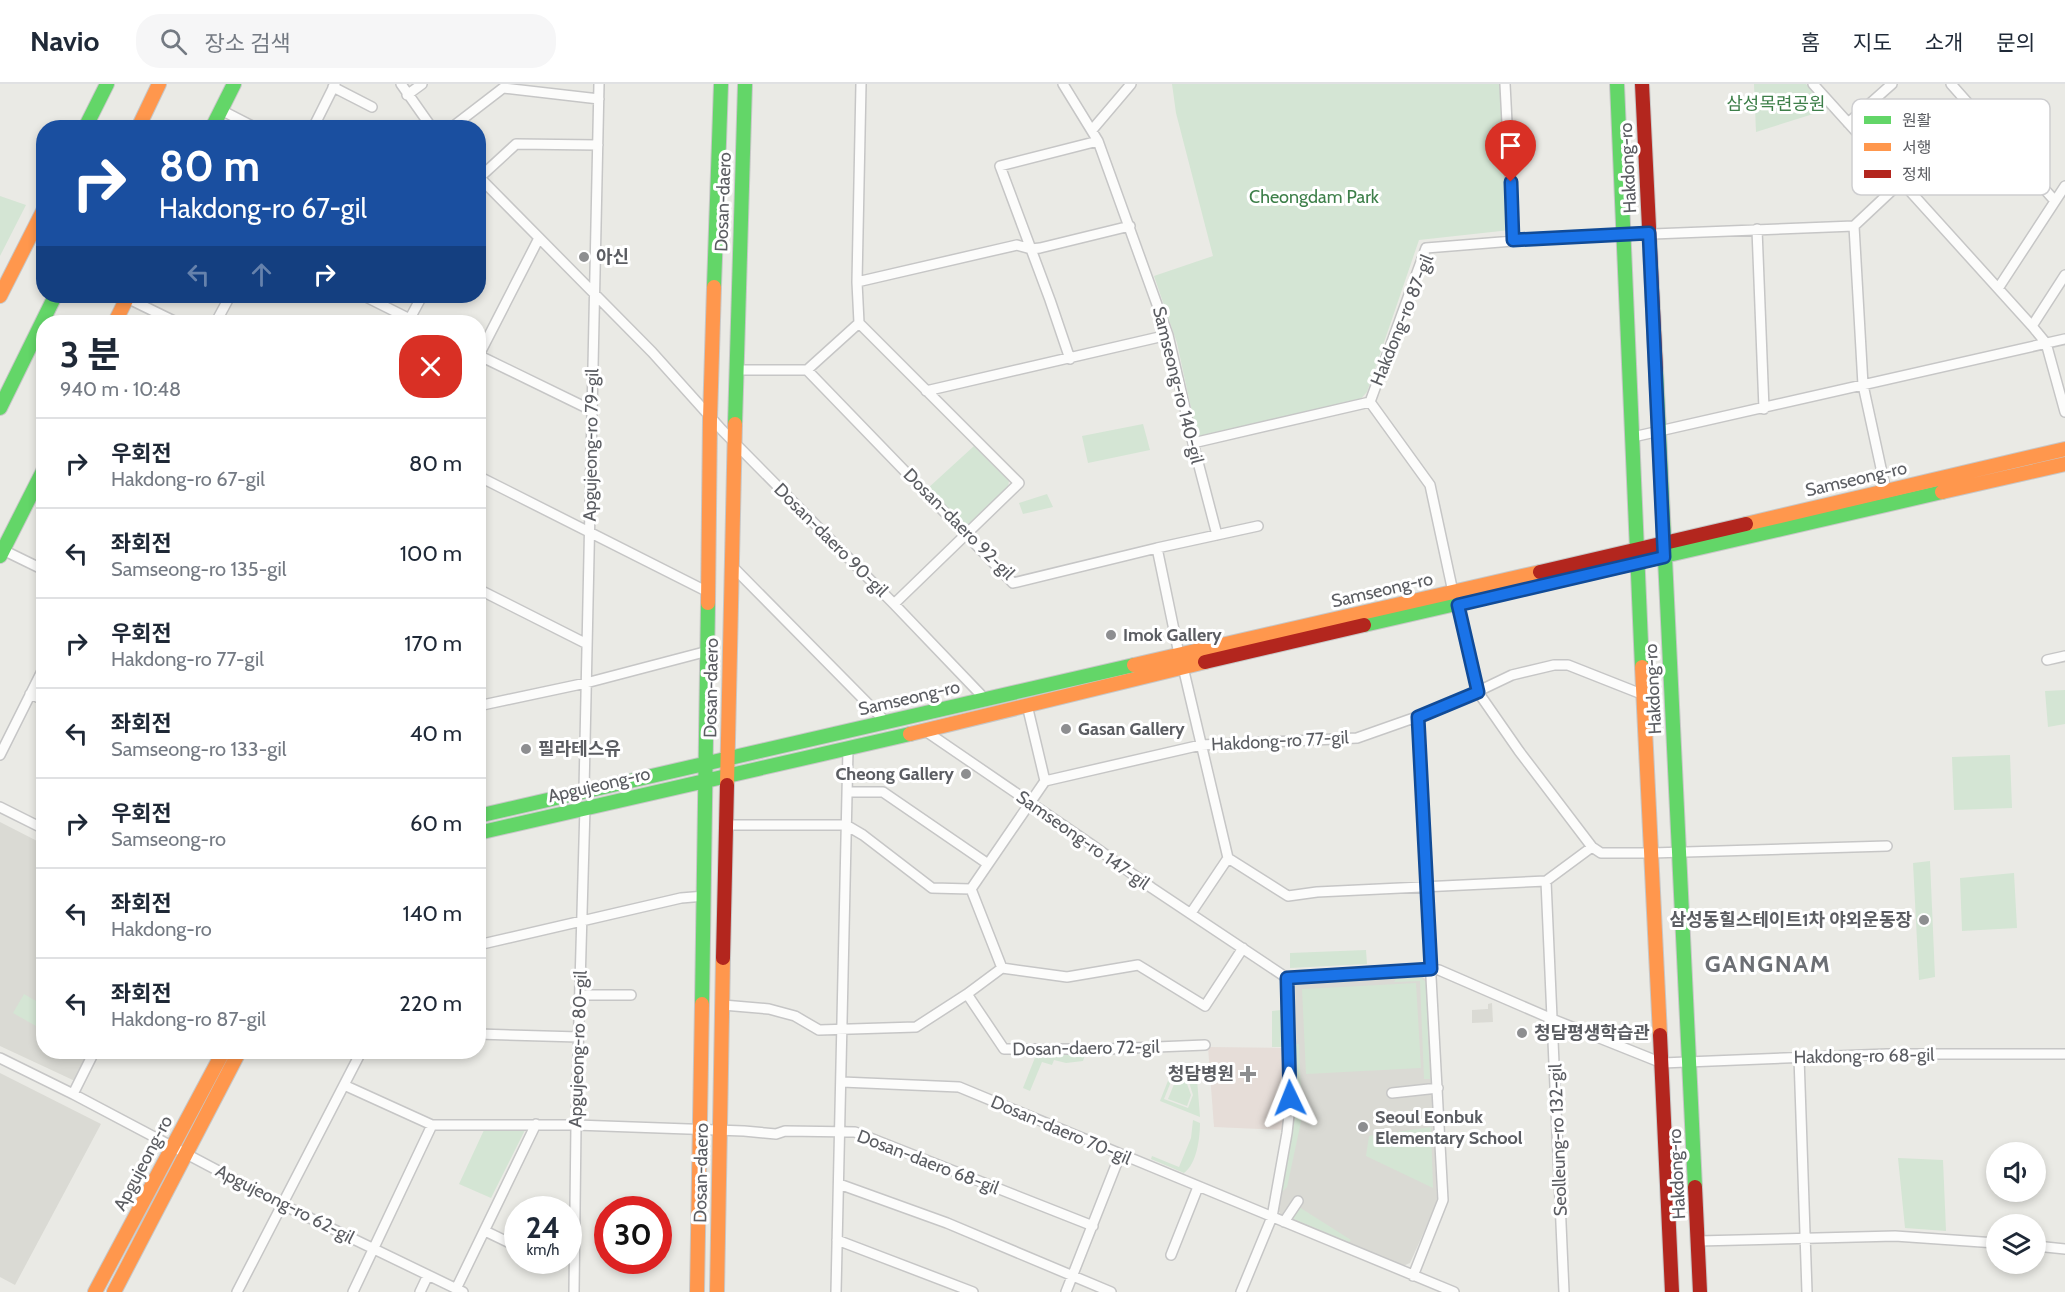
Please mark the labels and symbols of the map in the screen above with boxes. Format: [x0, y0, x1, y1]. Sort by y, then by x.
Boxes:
park label: 삼성목련공원 [1726, 93, 1826, 115]
legend [1852, 99, 2050, 195]
text: 원활 [1902, 111, 1932, 130]
pin [1485, 120, 1536, 182]
street label: Hakdong-ro [1615, 122, 1641, 214]
text: 서행 [1902, 138, 1931, 157]
street label: Dosan-daero [710, 152, 736, 252]
text: 정체 [1902, 165, 1931, 184]
park label: Cheongdam Park [1249, 186, 1380, 208]
place label: 아신 [596, 246, 629, 268]
marker: 아신 [577, 250, 591, 264]
street label: Hakdong-ro 87-gil [1366, 251, 1439, 389]
street label: Samseong-ro 140-gil [1148, 304, 1208, 467]
street label: Apgujeong-ro 79-gil [579, 368, 603, 522]
street label: Samseong-ro [1803, 457, 1909, 501]
street label: Dosan-daero 92-gil [899, 464, 1020, 585]
street label: Dosan-daero 90-gil [770, 479, 893, 602]
street label: Samseong-ro [1329, 568, 1435, 612]
place label: Imok Gallery [1123, 624, 1222, 646]
marker: Imok Gallery [1104, 628, 1118, 642]
street label: Dosan-daero [699, 638, 723, 738]
street label: Hakdong-ro [1640, 643, 1666, 735]
street label: Samseong-ro [856, 676, 962, 720]
place label: Gasan Gallery [1078, 718, 1185, 740]
marker: Gasan Gallery [1059, 722, 1073, 736]
street label: Hakdong-ro 77-gil [1211, 726, 1350, 756]
place label: 필라테스유 [538, 738, 621, 760]
marker: 필라테스유 [519, 742, 533, 756]
street label: Apgujeong-ro [546, 763, 652, 807]
place label: Cheong Gallery [835, 763, 954, 785]
marker: Cheong Gallery [959, 767, 973, 781]
street label: Samseong-ro 147-gil [1012, 786, 1154, 895]
place label: 삼성동힐스테이트1차 야외운동장 [1669, 909, 1912, 931]
marker: 삼성동힐스테이트1차 야외운동장 [1917, 913, 1931, 927]
district label: GANGNAM [1705, 949, 1831, 978]
street label: Apgujeong-ro 80-gil [564, 969, 592, 1128]
place label: 청담평생학습관 [1534, 1022, 1650, 1044]
marker: 청담평생학습관 [1515, 1026, 1529, 1040]
street label: Dosan-daero 72-gil [1012, 1036, 1161, 1060]
street label: Hakdong-ro 68-gil [1793, 1044, 1935, 1068]
place label: 청담병원 [1168, 1063, 1234, 1085]
street label: Seolleung-ro 132-gil [1544, 1063, 1572, 1217]
marker: 청담병원 [1239, 1065, 1257, 1083]
position arrow [1258, 1066, 1322, 1130]
street label: Dosan-daero 70-gil [987, 1090, 1135, 1170]
place label: Seoul Eonbuk Elementary School [1375, 1106, 1523, 1149]
street label: Apgujeong-ro [109, 1112, 177, 1214]
marker: Seoul Eonbuk Elementary School [1356, 1120, 1370, 1134]
street label: Dosan-daero [689, 1123, 713, 1223]
street label: Dosan-daero 68-gil [854, 1125, 1003, 1199]
street label: Hakdong-ro [1664, 1128, 1690, 1220]
street label: Apgujeong-ro 62-gil [212, 1159, 359, 1249]
speed limit sign: 30 [594, 1196, 672, 1274]

